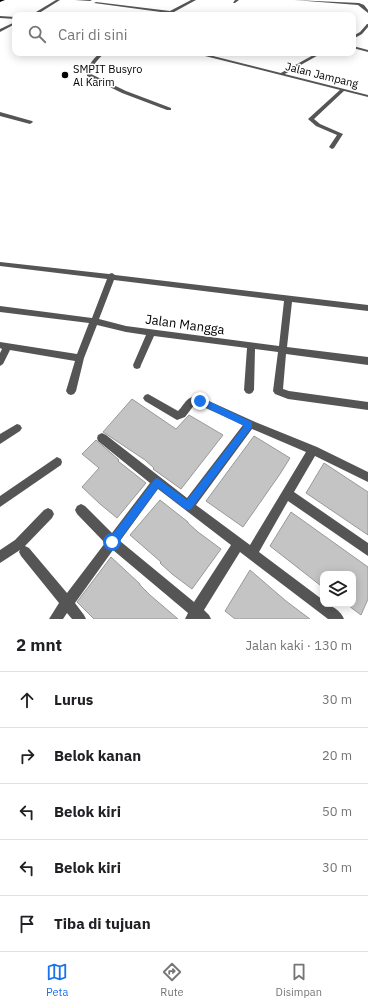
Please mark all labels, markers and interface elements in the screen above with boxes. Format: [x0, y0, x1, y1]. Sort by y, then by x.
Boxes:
search box [12, 12, 356, 56]
icon: search [26, 23, 48, 45]
text: Cari di sini [58, 25, 127, 44]
street label: Jalan Jampang [284, 59, 360, 91]
place label: SMPIT Busyro Al Karim [73, 62, 142, 89]
marker: SMPIT Busyro Al Karim [60, 70, 70, 80]
street label: Jalan Mangga [144, 311, 226, 338]
route end [191, 392, 209, 410]
route start [103, 533, 121, 551]
map controls [320, 571, 356, 607]
button: layers [320, 571, 356, 607]
text: 2 mnt [16, 634, 62, 656]
text: Jalan kaki · 130 m [245, 637, 352, 654]
icon: ahead [16, 689, 38, 711]
text: Lurus [54, 690, 93, 709]
text: 30 m [322, 691, 352, 708]
icon: right [16, 745, 38, 767]
text: Belok kanan [54, 746, 141, 765]
text: 20 m [322, 747, 352, 764]
icon: left [16, 801, 38, 823]
text: Belok kiri [54, 802, 121, 821]
text: 50 m [322, 803, 352, 820]
icon: left [16, 857, 38, 879]
text: Belok kiri [54, 858, 121, 877]
text: 30 m [322, 859, 352, 876]
icon: arrive [16, 913, 38, 935]
text: Tiba di tujuan [54, 914, 151, 933]
tab: Peta [46, 961, 68, 999]
tab: Rute [160, 961, 184, 999]
tab: Disimpan [276, 961, 322, 999]

